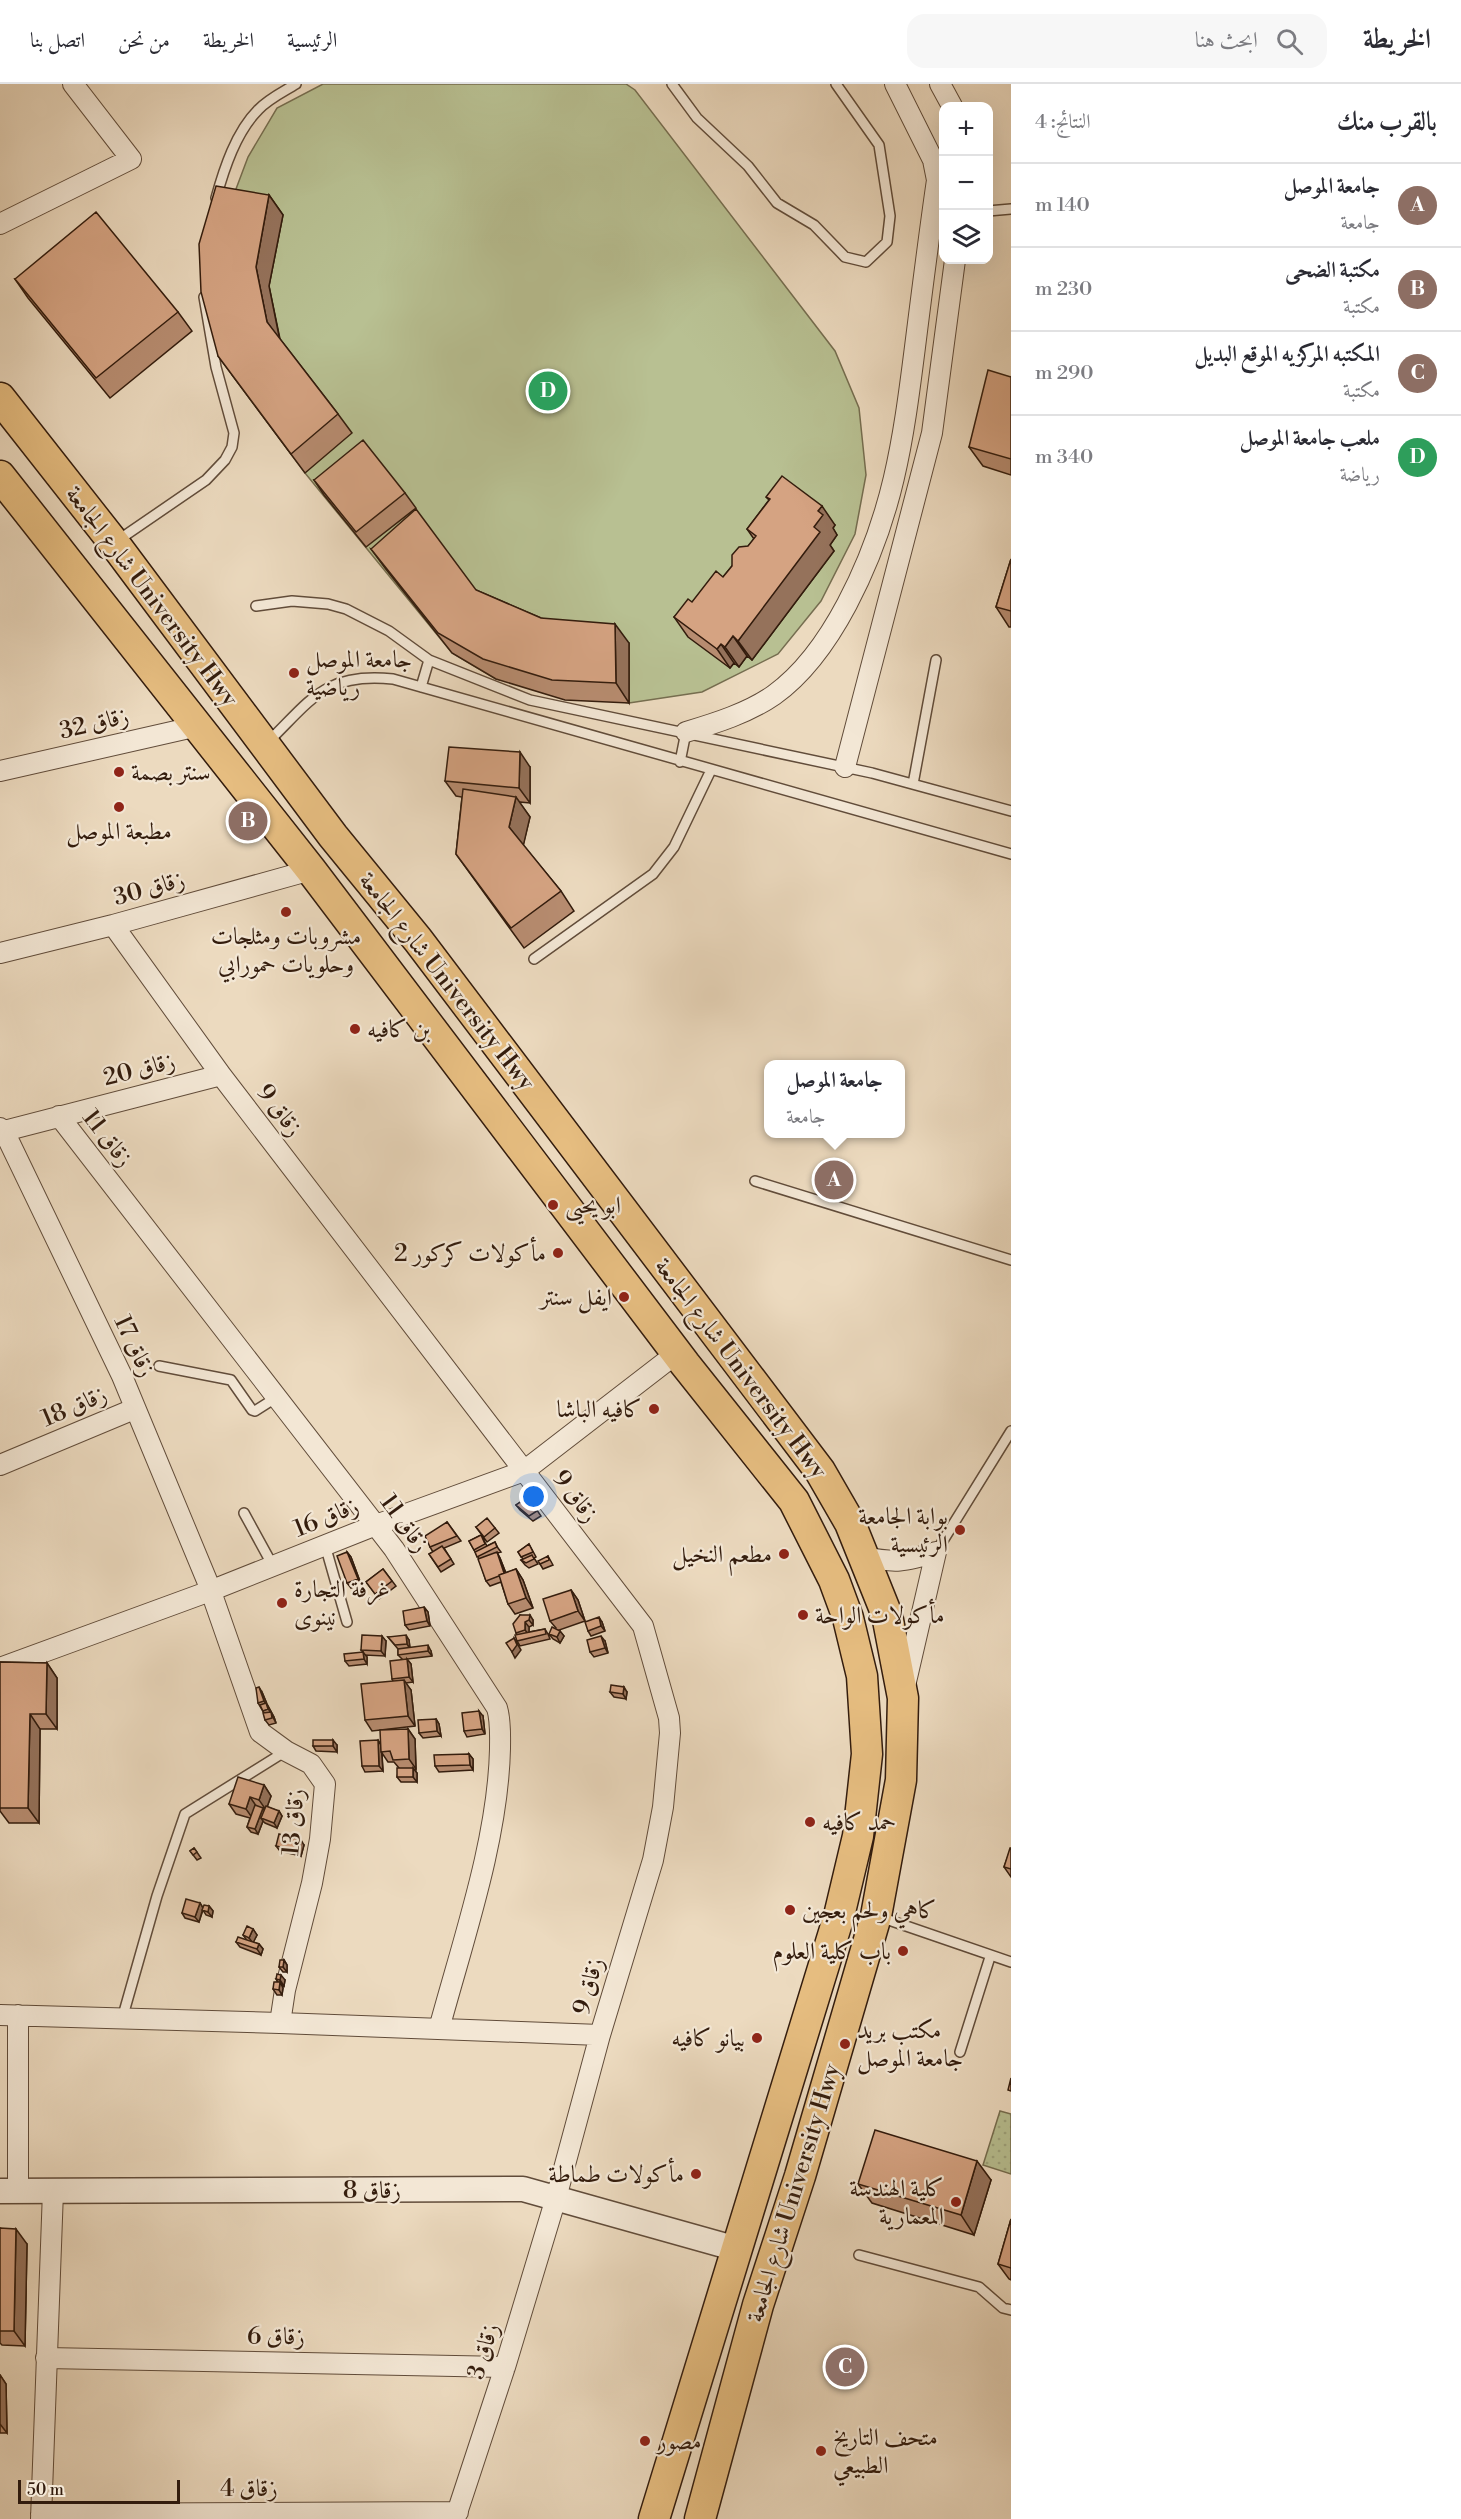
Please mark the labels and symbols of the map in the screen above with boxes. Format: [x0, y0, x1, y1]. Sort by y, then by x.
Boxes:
pin: D [528, 368, 568, 414]
street label: شارع الجامعة University Hwy [55, 480, 244, 716]
place label: جامعة الموصل رياضية [306, 645, 412, 703]
marker: جامعة الموصل رياضية [287, 666, 301, 680]
street label: زقاق 32 [56, 701, 132, 747]
place label: سنتر بصمة [131, 758, 211, 788]
marker: سنتر بصمة [112, 765, 126, 779]
pin: B [228, 798, 268, 844]
marker: مطبعة الموصل [112, 800, 126, 814]
place label: مطبعة الموصل [66, 817, 172, 848]
street label: زقاق 30 [110, 865, 188, 913]
street label: شارع الجامعة University Hwy [349, 867, 541, 1099]
marker: مشروبات ومثلجات وحلويات حمورابي [279, 905, 293, 919]
place label: مشروبات ومثلجات وحلويات حمورابي [211, 922, 361, 983]
place label: بن كافيه [367, 1015, 431, 1045]
marker: بن كافيه [348, 1022, 362, 1036]
street label: زقاق 20 [100, 1047, 178, 1093]
street label: زقاق 9 [250, 1078, 309, 1143]
street label: زقاق 11 [75, 1104, 139, 1173]
pin: A [814, 1158, 854, 1202]
place label: ابو يحيى [565, 1191, 621, 1225]
marker: ابو يحيى [546, 1198, 560, 1212]
place label: مأكولات كركور 2 [394, 1236, 546, 1269]
marker: مأكولات كركور 2 [551, 1246, 565, 1260]
street label: شارع الجامعة University Hwy [644, 1252, 833, 1488]
place label: ايفل سنتر [537, 1283, 612, 1314]
marker: ايفل سنتر [617, 1290, 631, 1304]
street label: زقاق 17 [107, 1311, 161, 1382]
street label: زقاق 18 [37, 1380, 112, 1434]
place label: كافيه الباشا [557, 1395, 642, 1425]
marker: كافيه الباشا [647, 1402, 661, 1416]
street label: زقاق 9 [546, 1464, 605, 1529]
your location [519, 1482, 548, 1511]
street label: زقاق 11 [373, 1488, 435, 1559]
street label: زقاق 16 [289, 1491, 363, 1545]
place label: بوابة الجامعة الرئيسية [858, 1502, 948, 1560]
marker: بوابة الجامعة الرئيسية [953, 1523, 967, 1537]
place label: مطعم النخيل [672, 1540, 772, 1576]
marker: مطعم النخيل [777, 1547, 791, 1561]
place label: غرفة التجارة نينوى [294, 1575, 390, 1633]
marker: غرفة التجارة نينوى [275, 1596, 289, 1610]
place label: مأكولات الواحة [815, 1598, 944, 1631]
marker: مأكولات الواحة [796, 1608, 810, 1622]
street label: زقاق 13 [276, 1787, 312, 1857]
place label: حمد كافيه [822, 1808, 896, 1838]
marker: حمد كافيه [803, 1815, 817, 1829]
place label: كاهي ولحم بعجين [802, 1896, 937, 1932]
marker: كاهي ولحم بعجين [783, 1903, 797, 1917]
place label: باب كلية العلوم [772, 1937, 891, 1972]
marker: باب كلية العلوم [896, 1944, 910, 1958]
street label: زقاق 9 [567, 1954, 611, 2018]
place label: مكتب بريد جامعة الموصل [857, 2016, 963, 2075]
place label: بيانو كافيه [671, 2024, 745, 2054]
marker: بيانو كافيه [750, 2031, 764, 2045]
marker: مكتب بريد جامعة الموصل [838, 2037, 852, 2051]
street label: شارع الجامعة University Hwy [740, 2060, 851, 2327]
place label: مأكولات طماطة [548, 2157, 684, 2190]
marker: مأكولات طماطة [689, 2167, 703, 2181]
place label: كلية الهندسة المعمارية [849, 2174, 944, 2232]
street label: زقاق 8 [343, 2176, 401, 2206]
marker: كلية الهندسة المعمارية [949, 2195, 963, 2209]
street label: زقاق 3 [461, 2320, 507, 2383]
street label: زقاق 6 [247, 2321, 305, 2353]
pin: C [826, 2344, 864, 2390]
place label: متحف التاريخ الطبيعي [833, 2423, 938, 2487]
place label: مصور [655, 2427, 702, 2457]
marker: مصور [638, 2434, 652, 2448]
marker: متحف التاريخ الطبيعي [814, 2444, 828, 2458]
street label: زقاق 4 [220, 2474, 278, 2504]
scale bar [18, 2477, 180, 2504]

